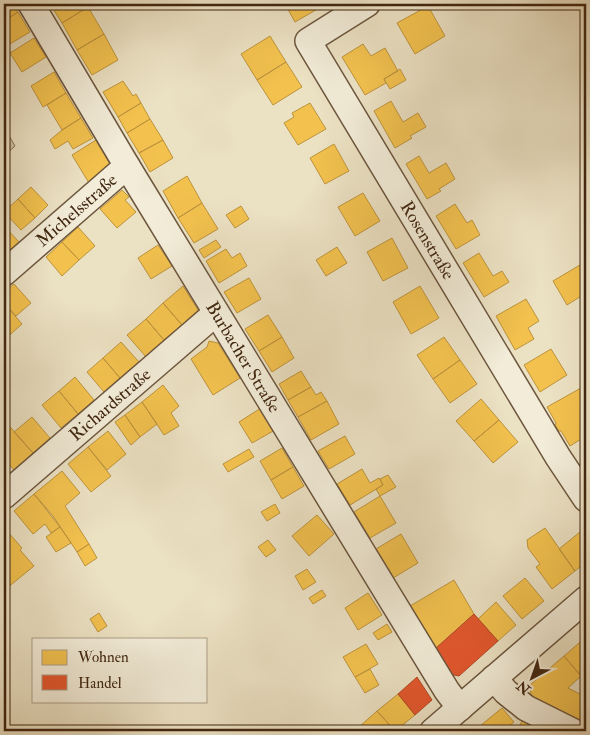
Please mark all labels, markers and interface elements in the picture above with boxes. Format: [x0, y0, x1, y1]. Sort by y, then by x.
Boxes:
street label: Michelsstraße [31, 168, 122, 252]
street label: Rosenstraße [395, 197, 460, 284]
street label: Burbacher Straße [201, 297, 286, 417]
street label: Richardstraße [64, 363, 156, 446]
legend [32, 638, 208, 702]
text: Wohnen [77, 648, 129, 667]
north arrow [508, 652, 558, 702]
text: Handel [78, 674, 122, 693]
text: N [513, 677, 535, 699]

